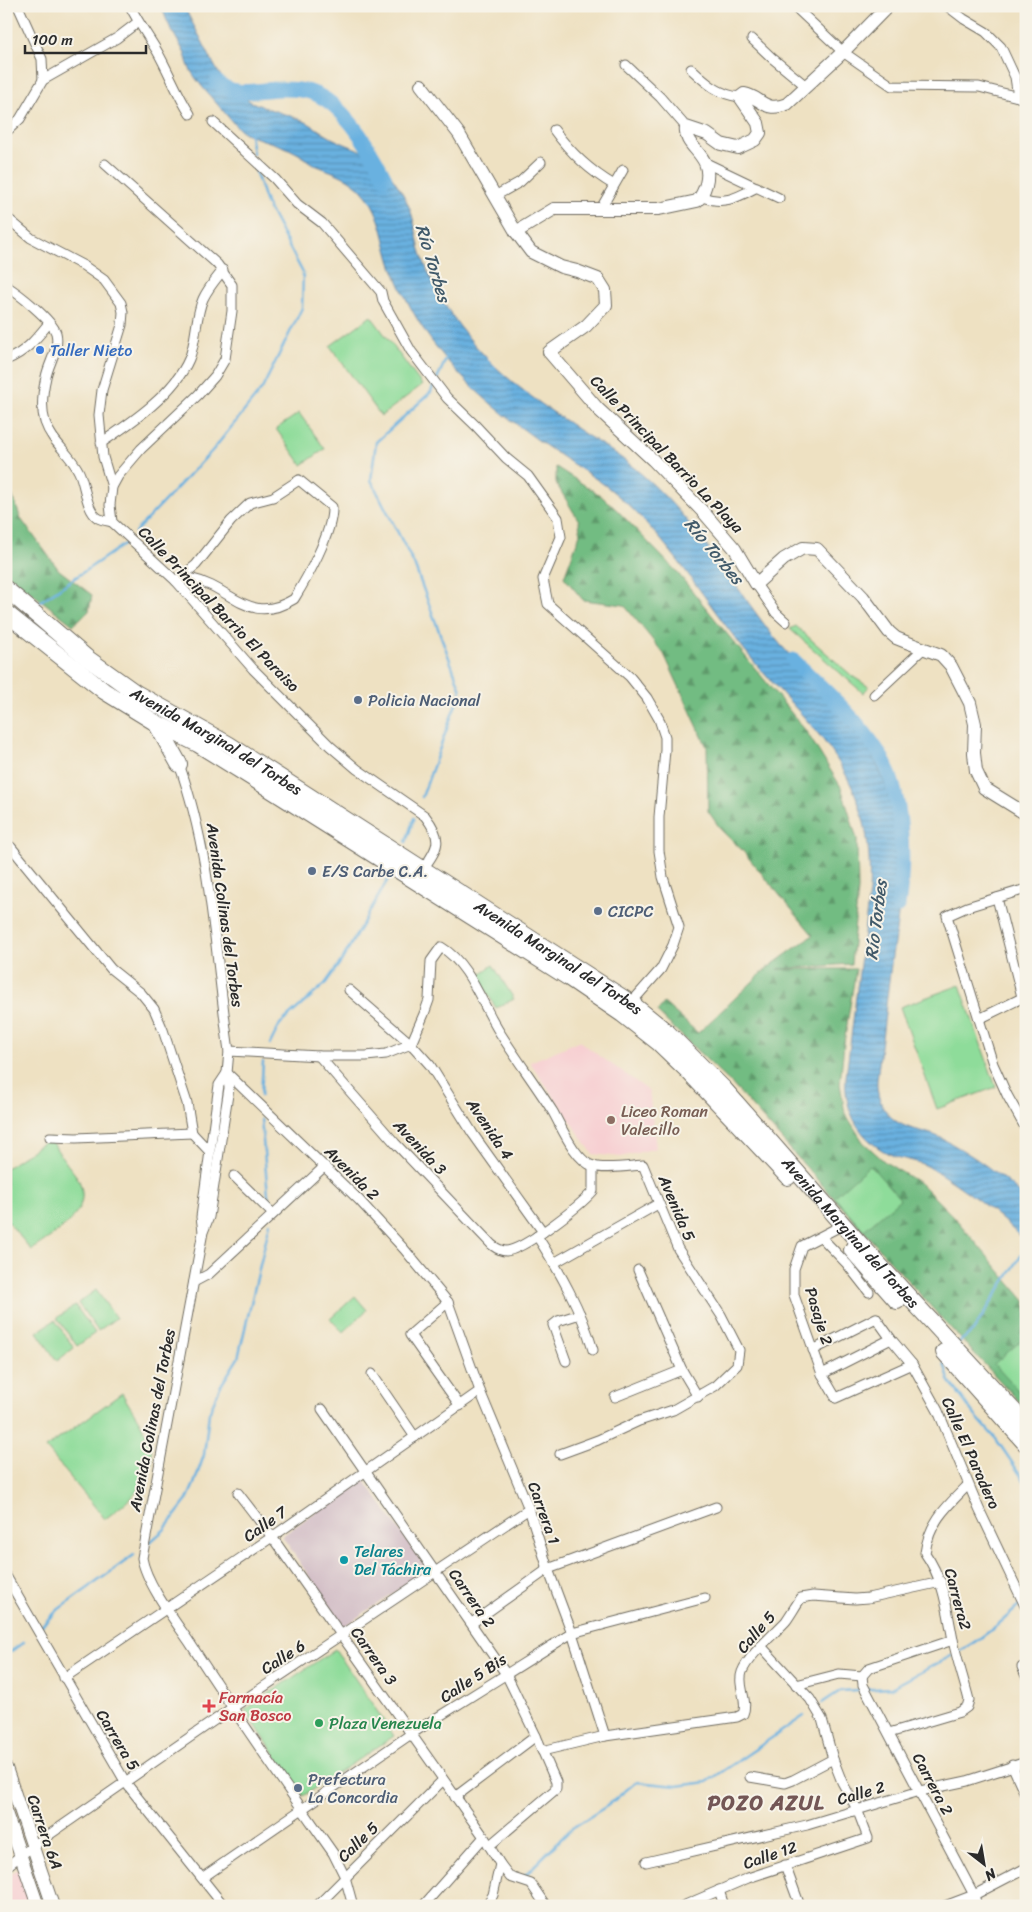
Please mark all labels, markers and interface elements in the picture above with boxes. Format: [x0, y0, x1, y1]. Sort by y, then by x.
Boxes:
scale bar [25, 22, 146, 54]
text: 100 m [32, 27, 73, 53]
water label: Río Torbes [406, 220, 461, 308]
place label: Taller Nieto [50, 336, 132, 365]
marker: Taller Nieto [34, 344, 46, 356]
street label: Calle Principal Barrio La Playa [583, 368, 752, 541]
water label: Río Torbes [676, 510, 754, 594]
street label: Calle Principal Barrio El Paraiso [131, 519, 307, 699]
street label: Avenida Marginal del Torbes [124, 678, 309, 803]
place label: Policia Nacional [368, 686, 481, 715]
marker: Policia Nacional [352, 694, 364, 706]
street label: Avenida Colinas del Torbes [198, 820, 252, 1010]
place label: E/S Carbe C.A. [322, 857, 428, 886]
marker: E/S Carbe C.A. [306, 865, 318, 877]
water label: Río Torbes [855, 876, 897, 962]
street label: Avenida Marginal del Torbes [468, 891, 650, 1022]
place label: CICPC [608, 897, 653, 926]
marker: CICPC [592, 905, 604, 917]
street label: Avenida 4 [458, 1091, 522, 1166]
place label: Liceo Roman Valecillo [621, 1097, 708, 1144]
street label: Avenida 3 [385, 1111, 454, 1182]
marker: Liceo Roman Valecillo [605, 1114, 617, 1126]
street label: Avenida 2 [317, 1138, 387, 1208]
street label: Avenida Marginal del Torbes [774, 1149, 927, 1315]
street label: Avenida 5 [650, 1169, 704, 1246]
street label: Pasaje 2 [796, 1283, 842, 1349]
street label: Avenida Colinas del Torbes [120, 1325, 184, 1515]
street label: Calle El Paradero [933, 1392, 1009, 1514]
street label: Carrera 1 [519, 1478, 569, 1549]
street label: Calle 7 [237, 1498, 294, 1550]
place label: Telares Del Táchira [354, 1537, 432, 1584]
marker: Telares Del Táchira [338, 1554, 350, 1566]
street label: Carrera 2 [441, 1562, 503, 1634]
street label: Carrera2 [936, 1565, 980, 1633]
street label: Calle 5 [729, 1604, 783, 1660]
street label: Carrera 3 [343, 1620, 405, 1692]
street label: Calle 6 [255, 1632, 311, 1682]
street label: Calle 5 Bis [434, 1645, 513, 1711]
place label: Farmacía San Bosco [219, 1683, 292, 1730]
marker: Farmacía San Bosco [203, 1700, 215, 1712]
street label: Carrera 5 [88, 1703, 148, 1777]
place label: Plaza Venezuela [329, 1709, 442, 1738]
marker: Plaza Venezuela [313, 1717, 325, 1729]
street label: Carrera 2 [904, 1747, 962, 1821]
place label: Prefectura La Concordia [308, 1765, 399, 1812]
street label: Calle 2 [834, 1772, 888, 1814]
marker: Prefectura La Concordia [292, 1782, 304, 1794]
district label: POZO AZUL [708, 1784, 825, 1822]
street label: Carrera 6A [19, 1791, 71, 1873]
street label: Calle 5 [330, 1814, 386, 1870]
street label: Calle 12 [739, 1832, 801, 1878]
north arrow [960, 1840, 1010, 1890]
text: N [980, 1861, 1002, 1888]

